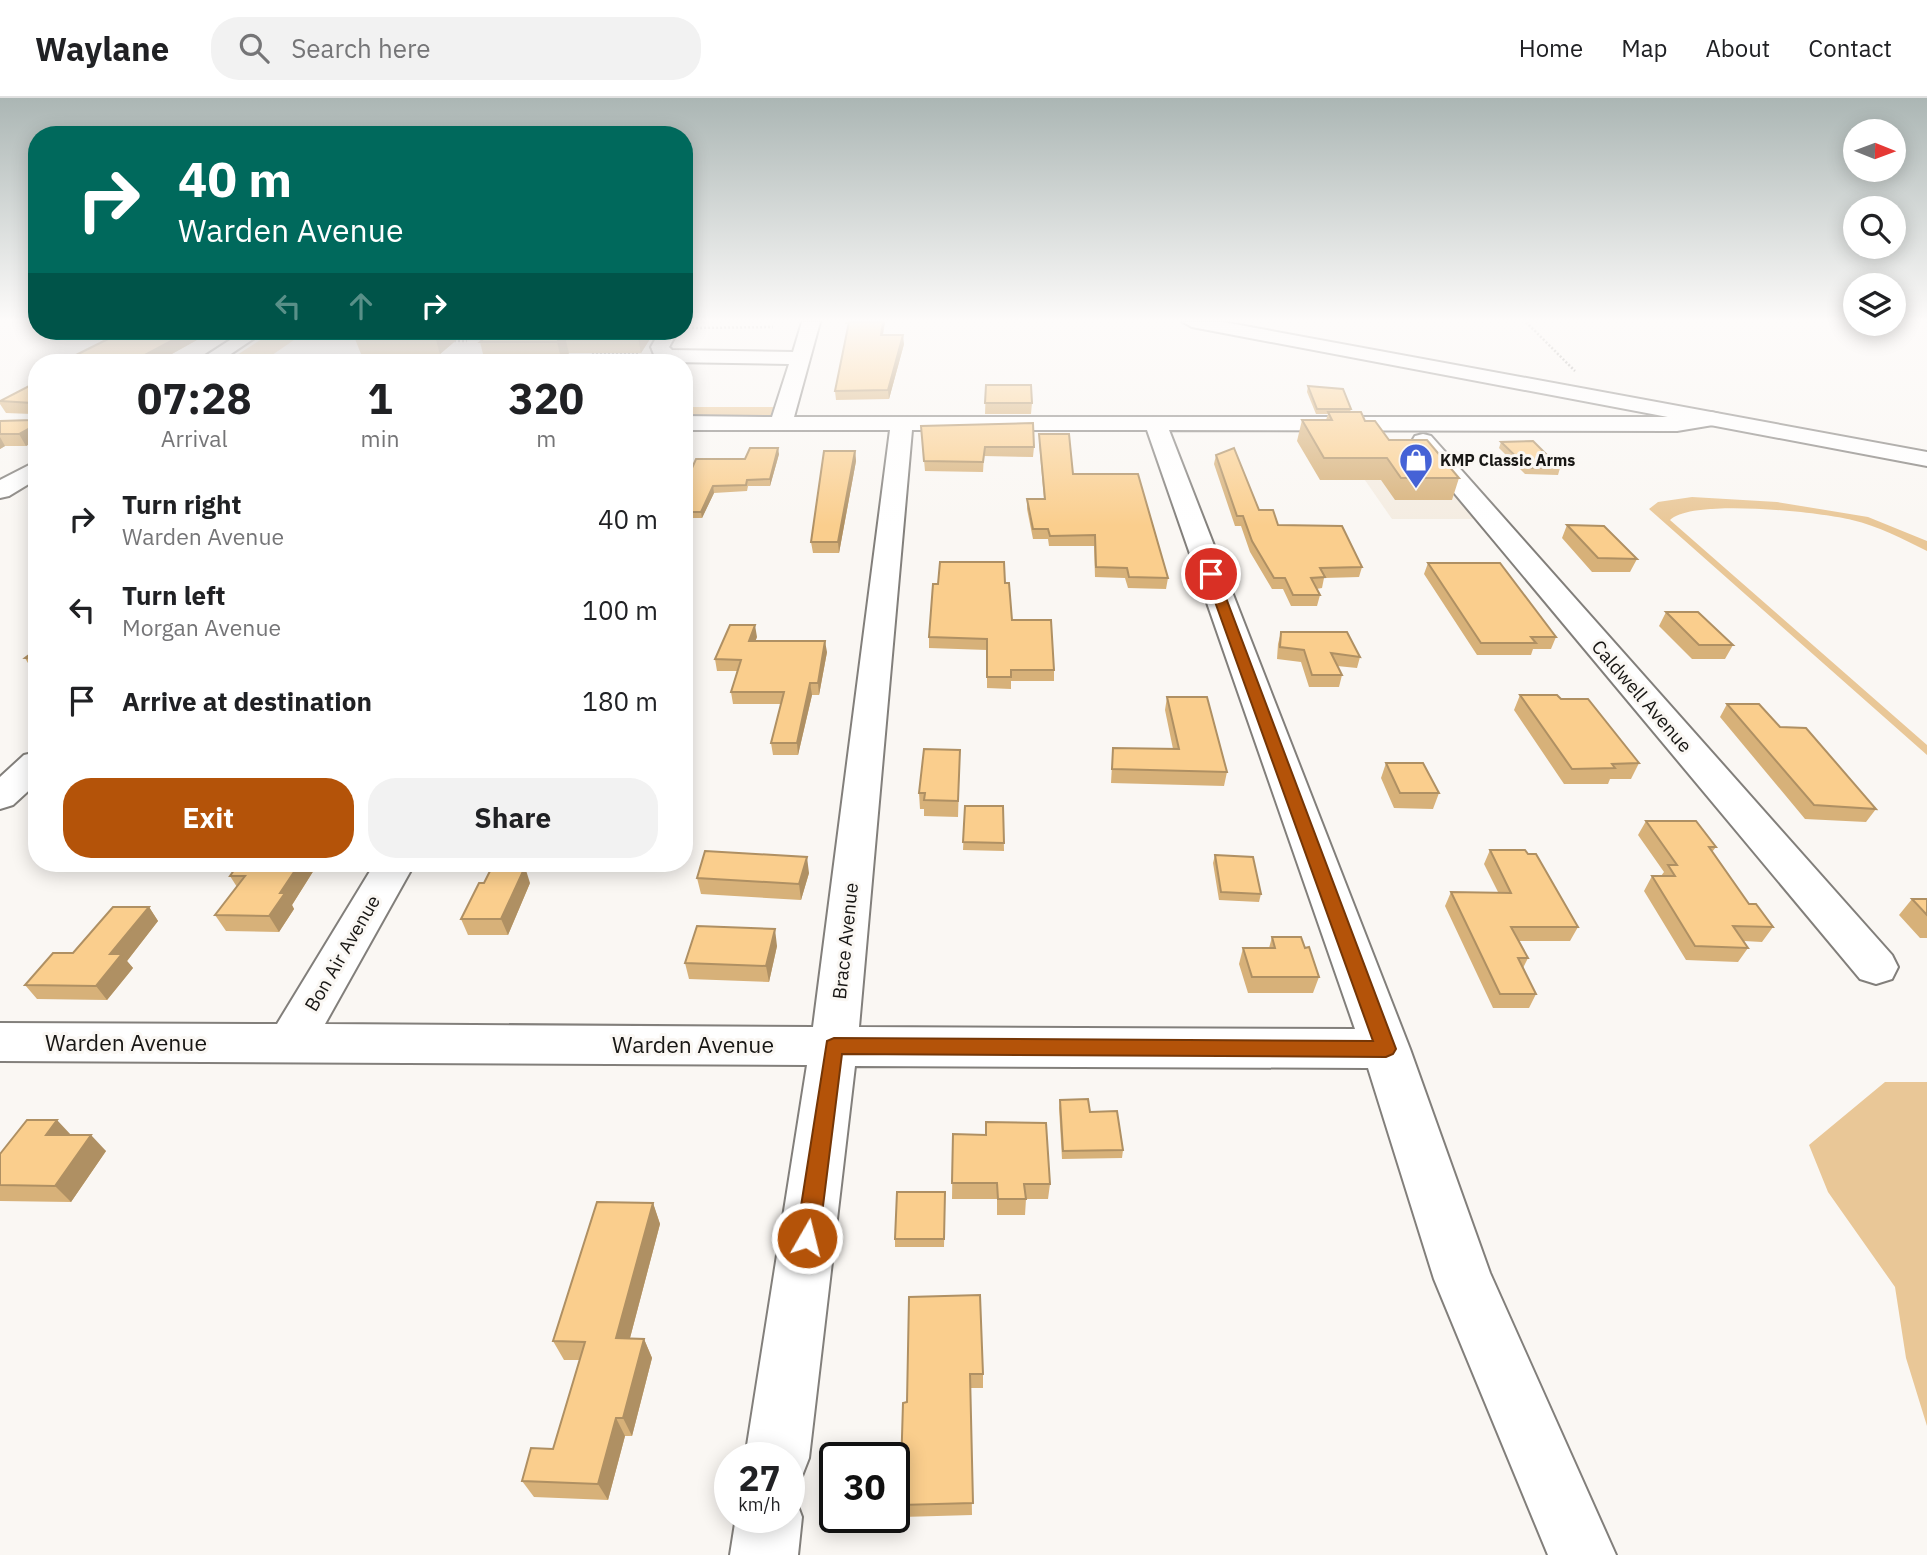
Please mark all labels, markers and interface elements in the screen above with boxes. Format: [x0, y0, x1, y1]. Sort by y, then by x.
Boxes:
search box [211, 17, 701, 80]
text: Waylane [35, 27, 169, 70]
icon: search [235, 29, 273, 67]
text: Search here [291, 31, 431, 65]
text: Home [1519, 32, 1583, 64]
text: Map [1621, 32, 1667, 64]
text: About [1705, 32, 1770, 64]
text: Contact [1808, 32, 1892, 64]
north arrow [1843, 119, 1906, 182]
map controls [1843, 119, 1906, 336]
text: 40 m [178, 147, 292, 210]
icon: right [63, 154, 154, 245]
button: search [1843, 196, 1906, 259]
text: Warden Avenue [178, 209, 404, 251]
button: layers [1843, 273, 1906, 336]
icon: left [269, 287, 307, 325]
icon: ahead [342, 287, 380, 325]
icon: right [415, 287, 453, 325]
text: 07:28 [137, 371, 252, 426]
text: 1 [367, 371, 393, 426]
text: 320 [508, 371, 584, 426]
text: Arrival [161, 423, 228, 453]
text: min [361, 423, 399, 453]
text: m [536, 423, 556, 453]
shop icon: KMP Classic Arms [1397, 441, 1435, 490]
place label: KMP Classic Arms [1440, 450, 1575, 470]
text: Turn right [122, 487, 241, 521]
icon: right [63, 500, 101, 538]
text: 40 m [598, 502, 658, 536]
text: Warden Avenue [122, 521, 284, 551]
pin [1181, 544, 1241, 604]
icon: arrive [1192, 555, 1230, 593]
text: Turn left [122, 578, 225, 612]
icon: left [63, 591, 101, 629]
text: 100 m [582, 593, 658, 627]
text: Morgan Avenue [122, 612, 281, 642]
street label: Caldwell Avenue [1587, 635, 1697, 757]
icon: arrive [63, 682, 101, 720]
text: Arrive at destination [122, 684, 372, 718]
text: 180 m [582, 684, 658, 718]
button: Exit [63, 778, 354, 858]
button: Share [368, 778, 658, 858]
street label: Brace Avenue [827, 881, 863, 1001]
street label: Bon Air Avenue [299, 891, 385, 1015]
street label: Warden Avenue [45, 1027, 207, 1057]
street label: Warden Avenue [612, 1029, 774, 1059]
position arrow [770, 1201, 844, 1275]
speed limit sign: 30 [819, 1442, 910, 1533]
text: 27 [738, 1455, 781, 1501]
text: km/h [738, 1493, 781, 1516]

